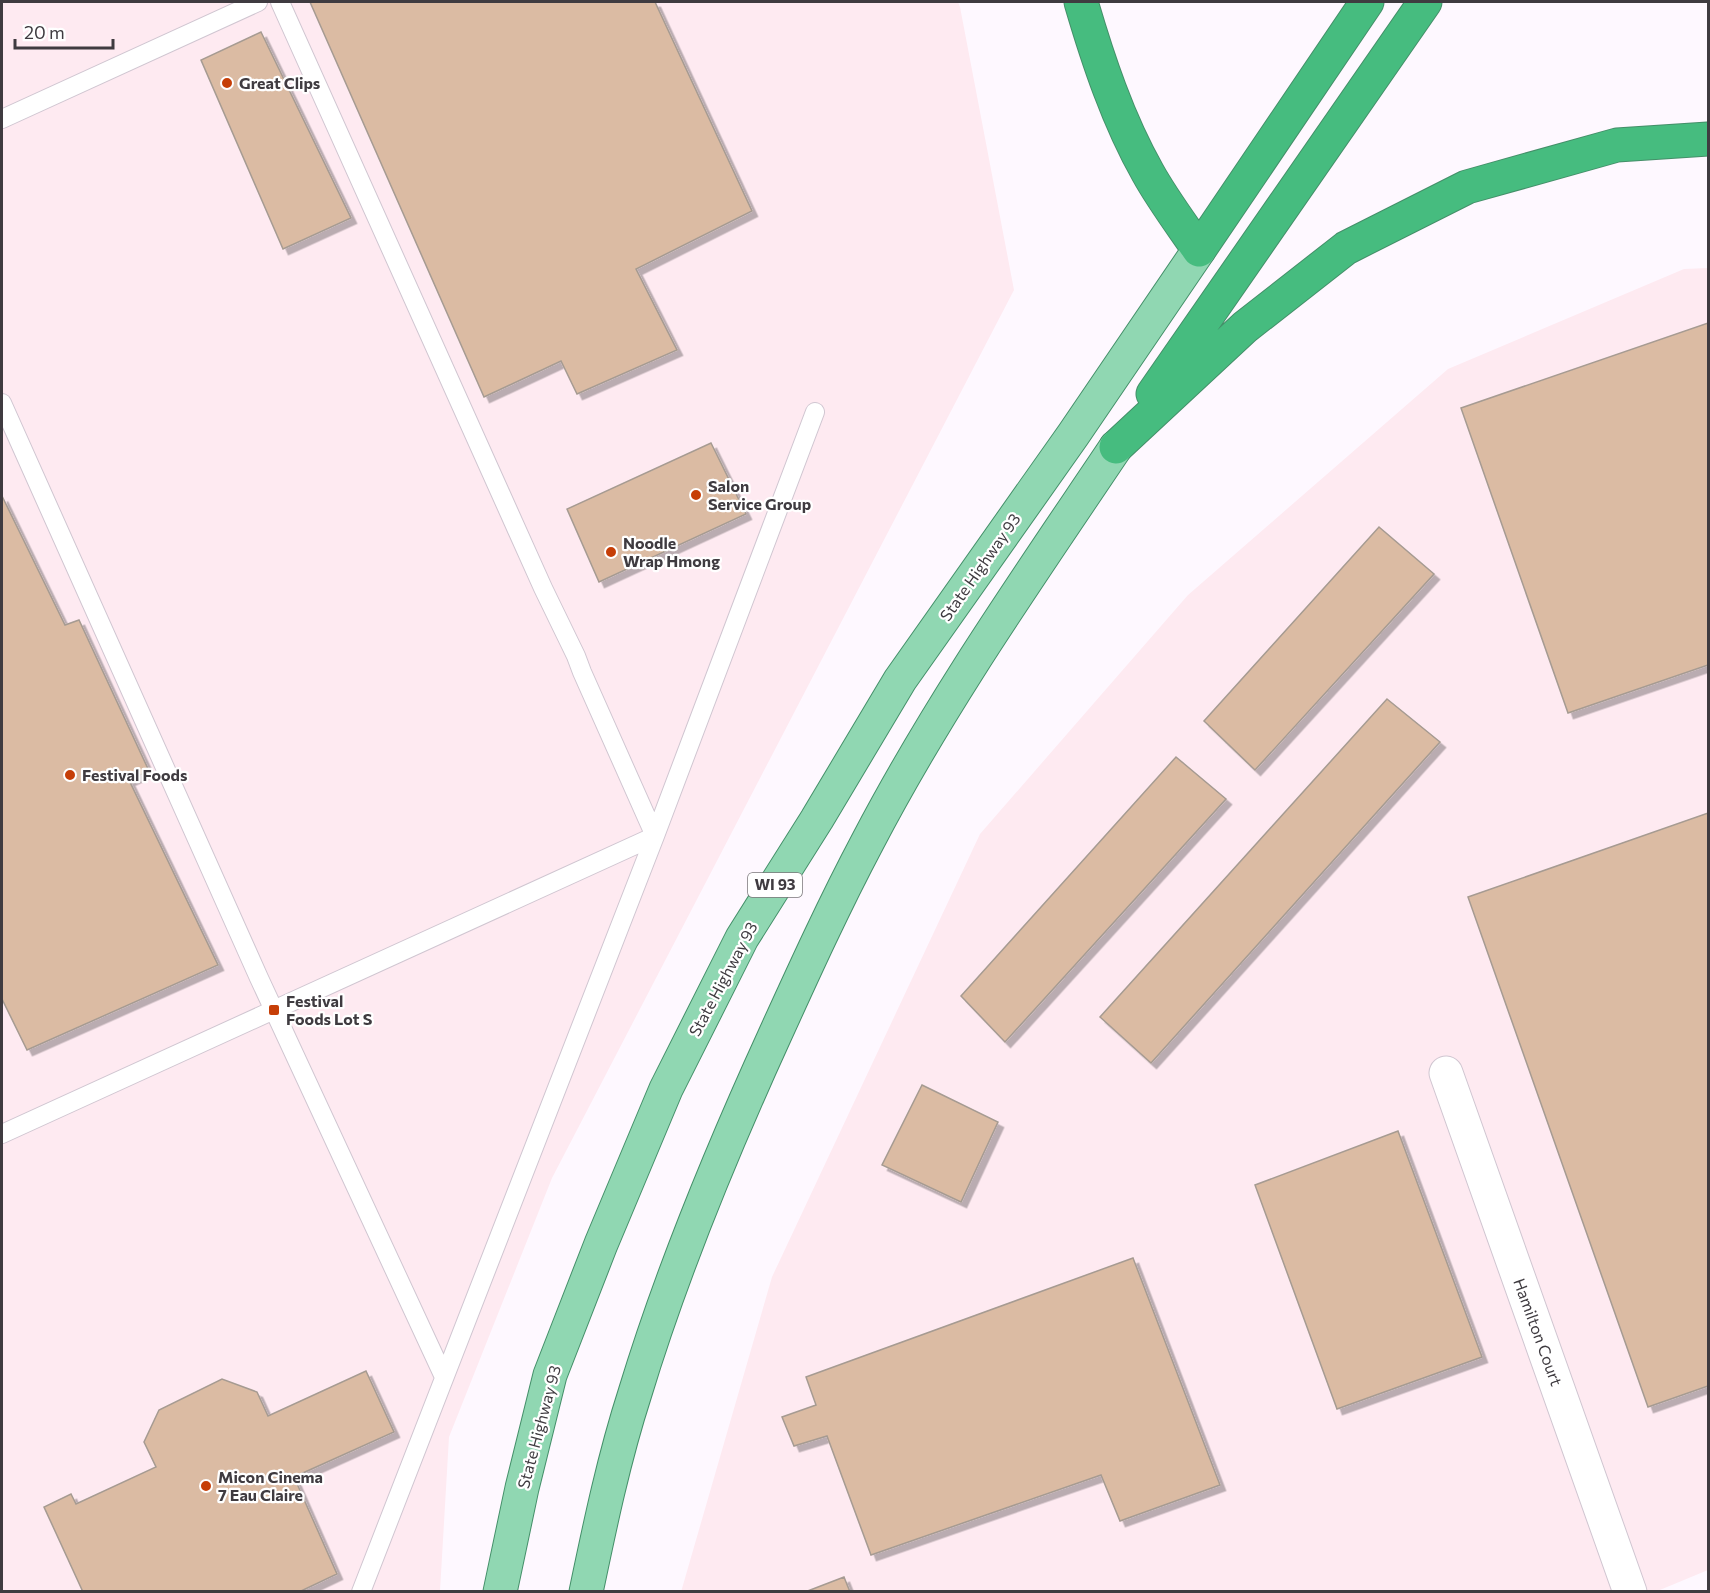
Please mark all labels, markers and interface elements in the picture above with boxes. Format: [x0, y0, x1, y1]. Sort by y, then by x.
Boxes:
scale bar [15, 12, 112, 50]
text: 20 m [24, 21, 65, 43]
place label: Great Clips [239, 73, 320, 92]
marker: Great Clips [220, 76, 234, 90]
place label: Salon Service Group [708, 476, 811, 513]
marker: Salon Service Group [689, 488, 703, 502]
street label: State Highway 93 [935, 509, 1024, 624]
place label: Noodle Wrap Hmong [623, 533, 720, 570]
marker: Noodle Wrap Hmong [604, 545, 618, 559]
place label: Festival Foods [82, 765, 187, 784]
marker: Festival Foods [63, 768, 77, 782]
road number: WI 93 [748, 873, 802, 897]
street label: State Highway 93 [684, 918, 761, 1039]
place label: Festival Foods Lot S [286, 991, 373, 1028]
marker: Festival Foods Lot S [267, 1003, 281, 1017]
street label: Hamilton Court [1510, 1275, 1567, 1389]
street label: State Highway 93 [513, 1363, 564, 1491]
place label: Micon Cinema 7 Eau Claire [218, 1467, 323, 1504]
marker: Micon Cinema 7 Eau Claire [199, 1479, 213, 1493]

